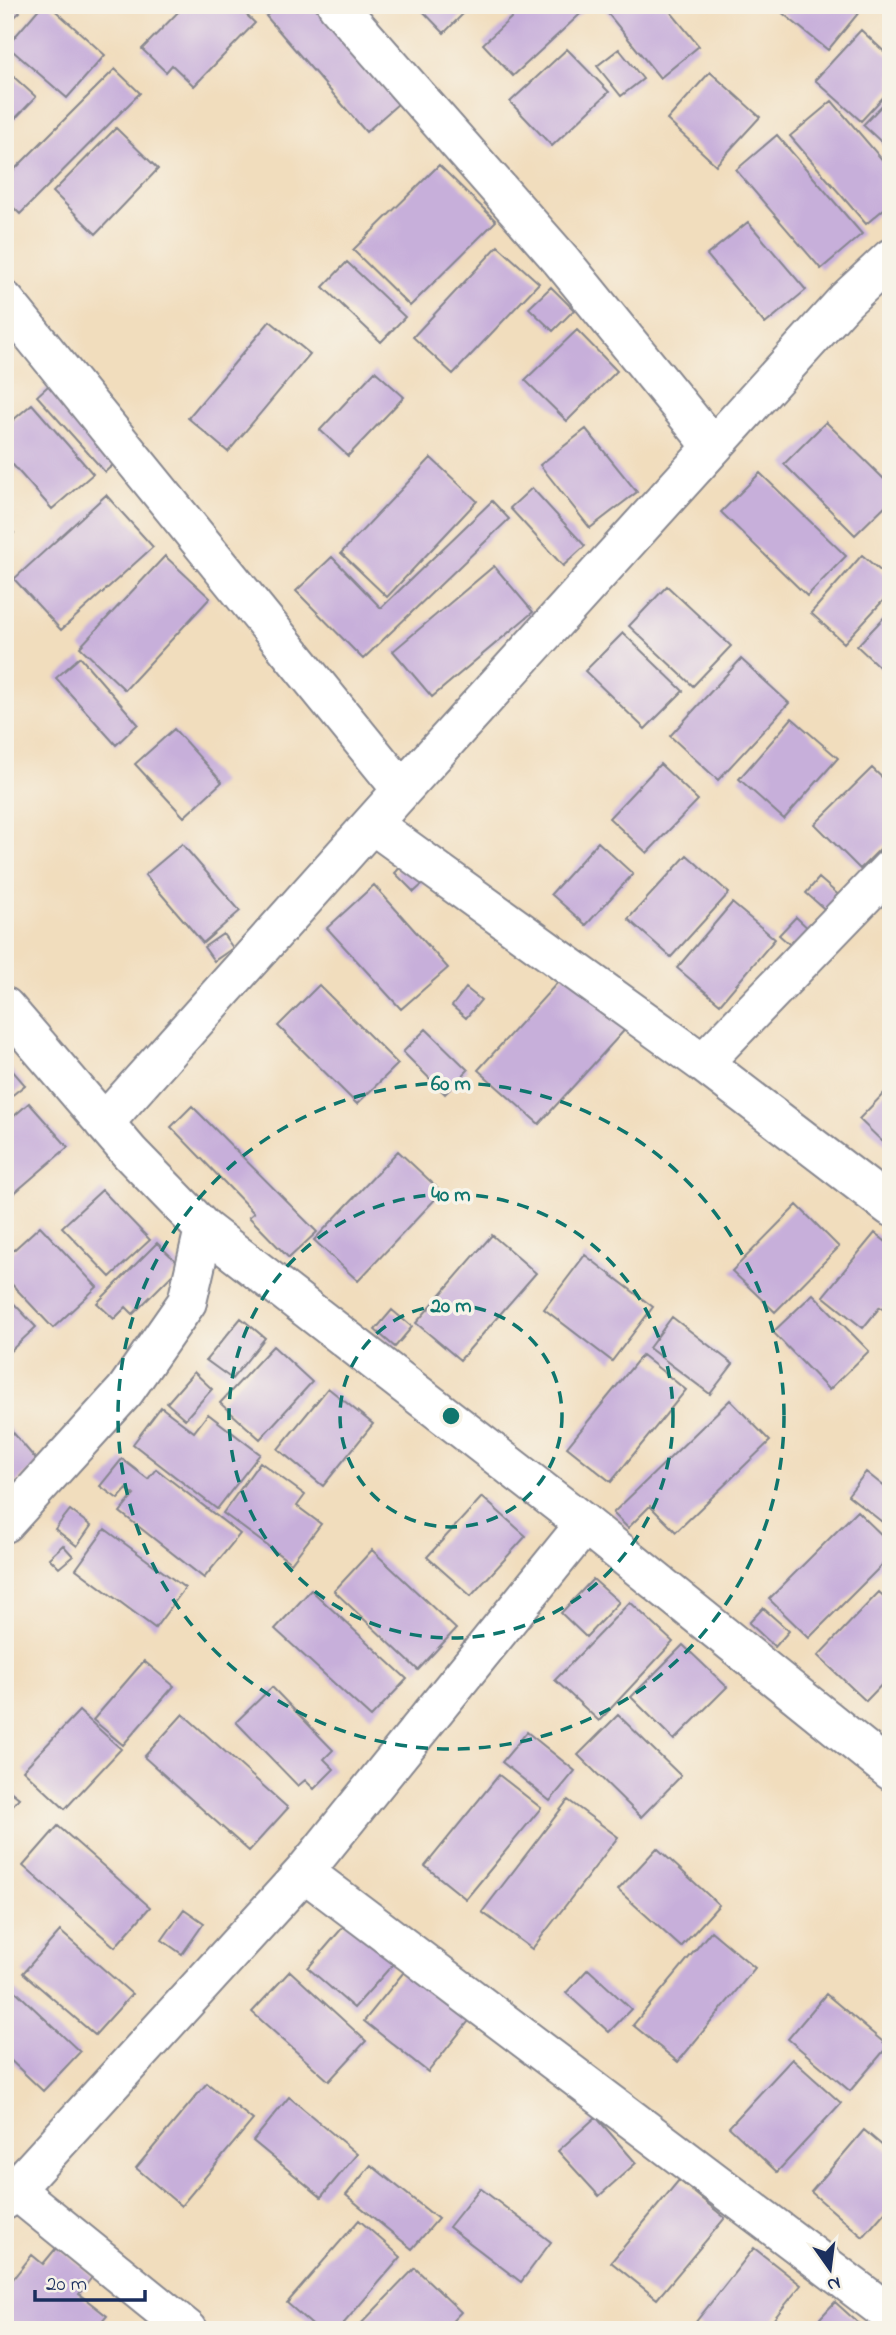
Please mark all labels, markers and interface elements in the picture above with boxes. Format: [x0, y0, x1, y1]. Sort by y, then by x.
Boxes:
text: 60 m [431, 1070, 471, 1100]
text: 40 m [431, 1181, 471, 1211]
text: 20 m [429, 1292, 472, 1322]
centre of rings [439, 1404, 463, 1428]
north arrow [794, 2234, 864, 2304]
scale bar [35, 2258, 145, 2302]
text: N [824, 2268, 843, 2298]
text: 20 m [46, 2270, 87, 2300]

